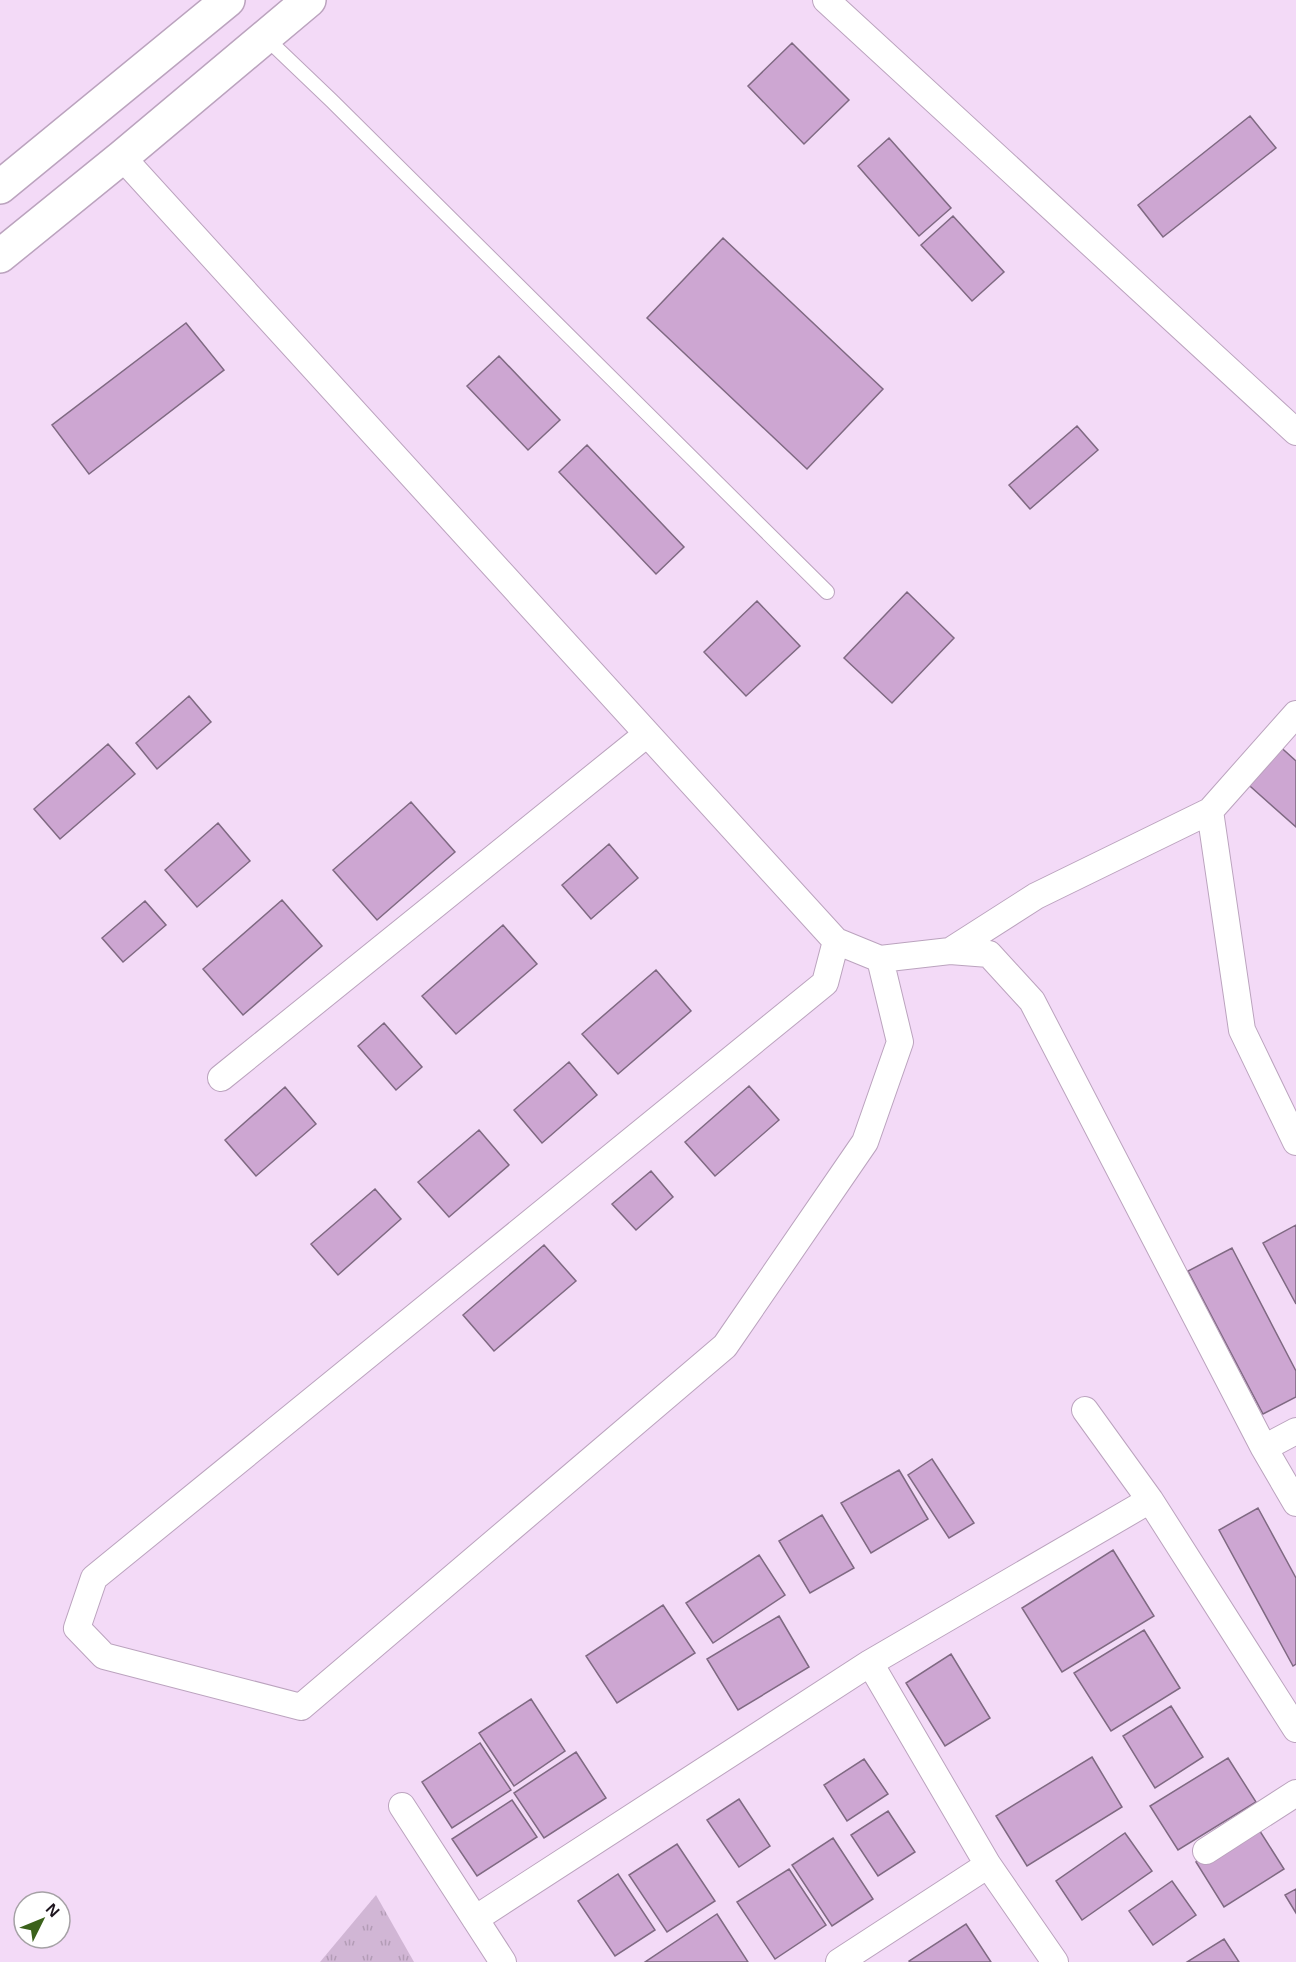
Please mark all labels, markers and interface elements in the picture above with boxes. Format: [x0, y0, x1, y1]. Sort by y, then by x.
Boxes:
north arrow [12, 1890, 72, 1950]
text: N [42, 1900, 63, 1920]

